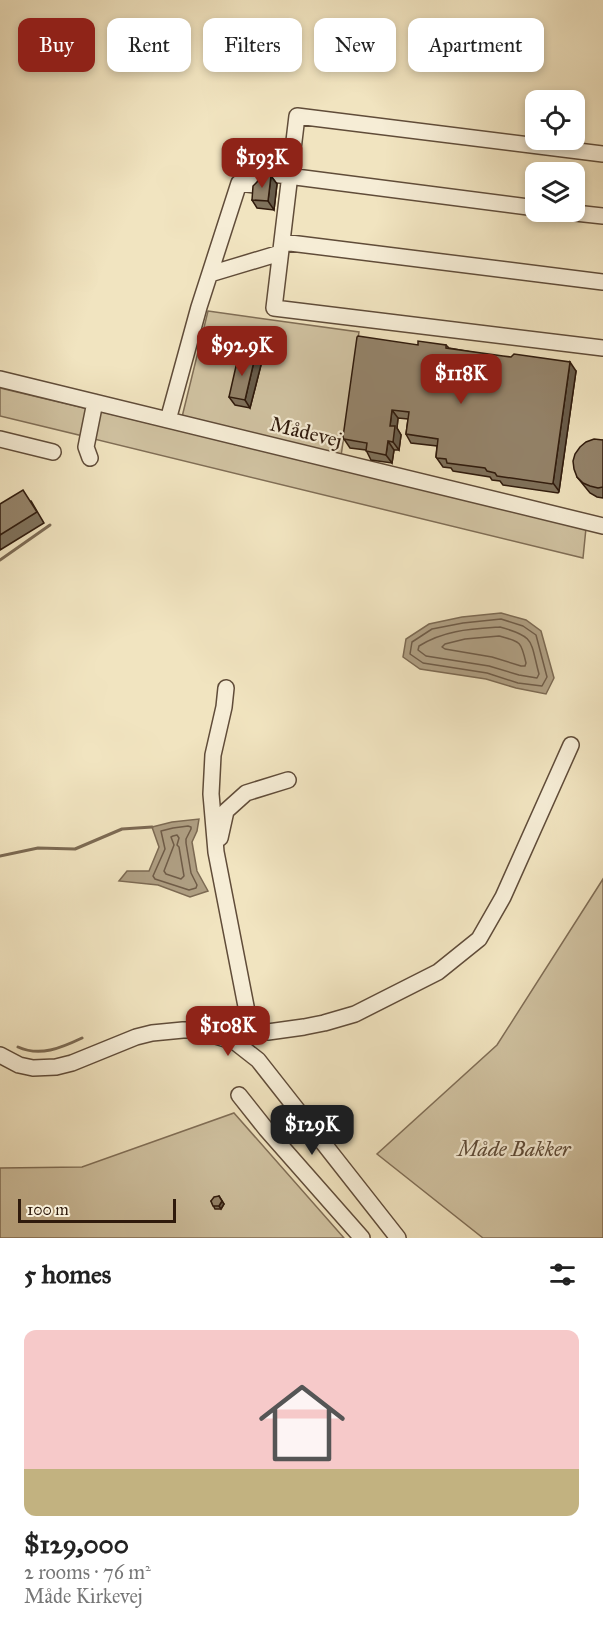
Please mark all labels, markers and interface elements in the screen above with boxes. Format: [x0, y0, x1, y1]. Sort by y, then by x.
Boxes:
chip: Buy [18, 18, 95, 72]
chip: Rent [107, 18, 191, 72]
chip: Filters [203, 18, 302, 72]
chip: New [314, 18, 396, 72]
chip: Apartment [408, 18, 544, 72]
map controls [525, 90, 585, 222]
button: locate [525, 90, 585, 150]
pin: $193K [220, 138, 304, 189]
text: $193K [236, 145, 288, 169]
button: layers [525, 162, 585, 222]
pin: $92.9K [193, 326, 291, 377]
text: $92.9K [211, 333, 273, 357]
pin: $118K [419, 354, 503, 405]
text: $118K [435, 361, 487, 385]
street label: Mådevej [267, 411, 345, 453]
pin: $108K [186, 1006, 270, 1057]
text: $108K [200, 1013, 256, 1037]
pin: $129K [270, 1105, 354, 1156]
text: $129K [285, 1112, 339, 1136]
park label: Måde Bakker [455, 1136, 572, 1162]
scale bar [18, 1196, 176, 1224]
text: 100 m [27, 1200, 69, 1219]
text: 5 homes [24, 1258, 111, 1290]
icon: filters [546, 1258, 579, 1291]
icon: home [248, 1369, 356, 1477]
text: $129,000 [24, 1528, 129, 1560]
text: 2 rooms · 76 m² [24, 1560, 151, 1584]
text: Måde Kirkevej [24, 1584, 143, 1608]

